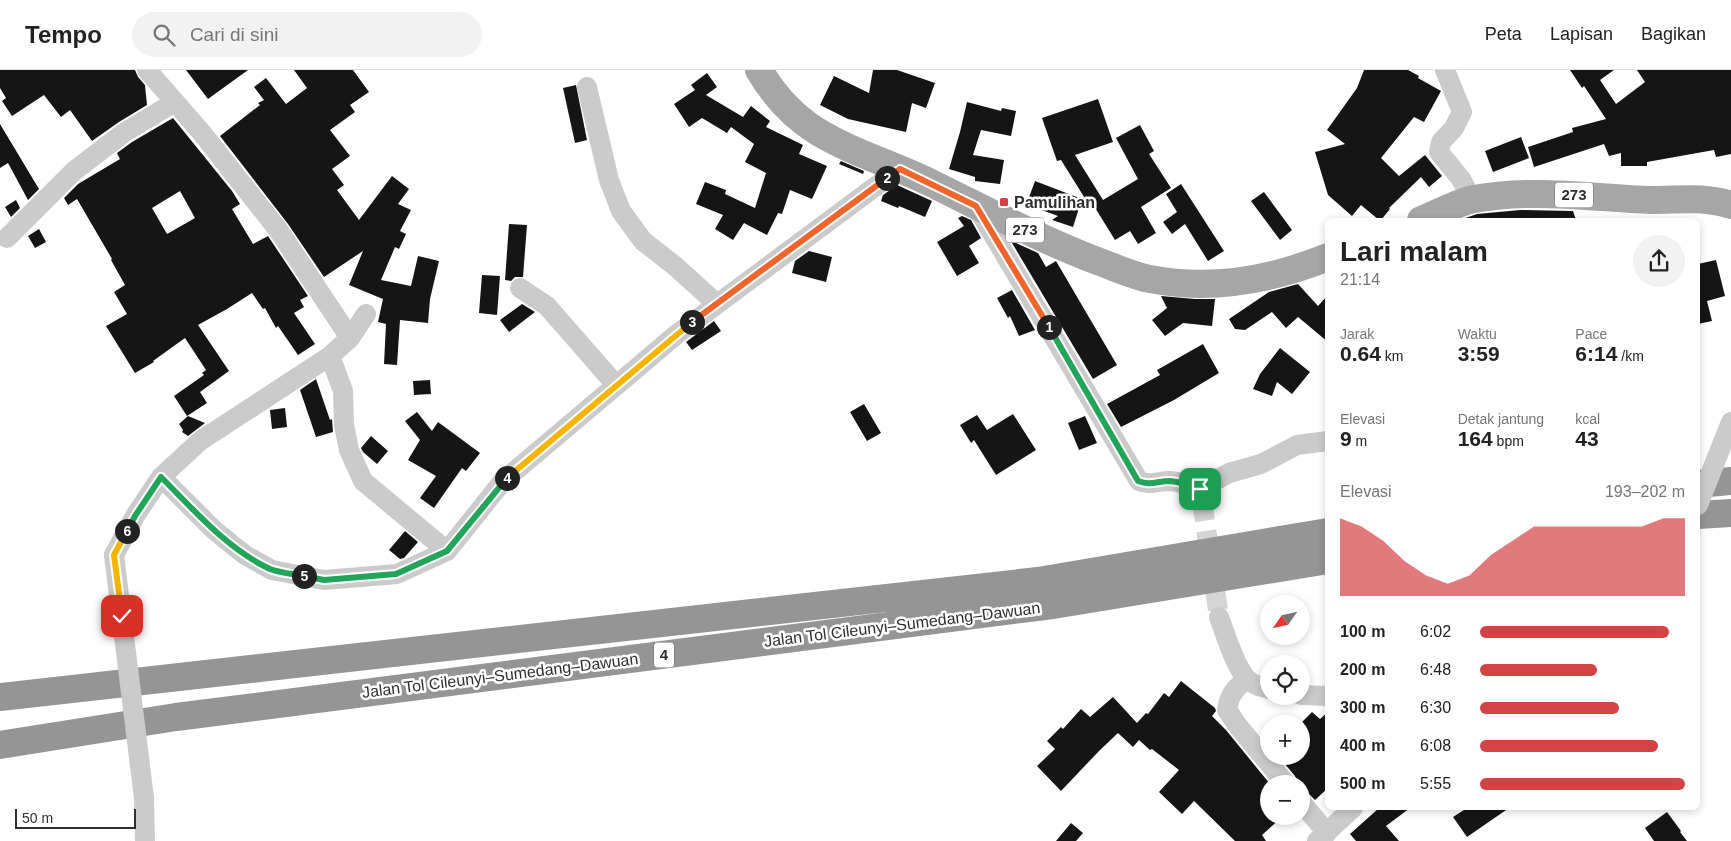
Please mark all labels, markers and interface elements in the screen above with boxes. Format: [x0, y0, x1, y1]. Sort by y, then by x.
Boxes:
search box [132, 12, 482, 57]
text: Tempo [25, 21, 102, 48]
icon: search [150, 21, 178, 49]
text: Cari di sini [190, 24, 279, 45]
text: Peta [1485, 24, 1522, 44]
text: Lapisan [1550, 24, 1613, 44]
text: Bagikan [1641, 24, 1706, 44]
pin: 2 [874, 166, 900, 190]
text: 2 [884, 170, 891, 186]
road number: 273 [1555, 182, 1593, 208]
place label: Pamulihan [1014, 194, 1095, 211]
marker: Pamulihan [998, 196, 1010, 208]
road number: 273 [1006, 218, 1044, 242]
button: share [1633, 235, 1685, 287]
text: Lari malam [1340, 236, 1488, 267]
text: 21:14 [1340, 271, 1380, 288]
pin: 3 [680, 310, 704, 334]
text: 3 [689, 314, 696, 330]
pin: 1 [1036, 314, 1062, 340]
text: 1 [1046, 319, 1053, 335]
text: Jarak [1340, 326, 1374, 342]
text: Waktu [1458, 326, 1497, 342]
text: Pace [1575, 326, 1607, 342]
text: 0.64 [1340, 342, 1381, 365]
text: 3:59 [1458, 342, 1500, 365]
text: 6:14 [1575, 342, 1617, 365]
text: km [1381, 348, 1403, 364]
text: /km [1617, 348, 1644, 364]
text: Elevasi [1340, 411, 1385, 427]
text: Detak jantung [1458, 411, 1544, 427]
text: kcal [1575, 411, 1600, 427]
text: 9 [1340, 427, 1352, 450]
text: 164 [1458, 427, 1493, 450]
text: 43 [1575, 427, 1599, 450]
text: m [1352, 433, 1367, 449]
text: bpm [1493, 433, 1524, 449]
pin: 4 [494, 466, 520, 490]
pin [1179, 468, 1221, 510]
text: 4 [504, 470, 511, 486]
icon: arrive [1186, 475, 1214, 503]
text: Elevasi [1340, 483, 1392, 500]
text: 193–202 m [1605, 483, 1685, 500]
pin: 6 [114, 518, 140, 544]
text: 6 [124, 523, 131, 539]
pin: 5 [292, 564, 316, 588]
text: 5 [301, 568, 308, 584]
pin [101, 595, 143, 637]
north arrow [1260, 595, 1310, 645]
map controls [1260, 595, 1310, 825]
street label: Jalan Tol Cileunyi–Sumedang–Dawuan [763, 599, 1041, 650]
icon: check [108, 602, 136, 630]
text: 100 m [1340, 623, 1385, 640]
text: 6:02 [1420, 623, 1451, 640]
road number: 4 [654, 642, 674, 668]
street label: Jalan Tol Cileunyi–Sumedang–Dawuan [361, 650, 639, 701]
button: locate [1260, 655, 1310, 705]
text: 200 m [1340, 661, 1385, 678]
text: 6:48 [1420, 661, 1451, 678]
text: 300 m [1340, 699, 1385, 716]
text: 6:30 [1420, 699, 1451, 716]
button: + [1260, 715, 1310, 765]
text: 400 m [1340, 737, 1385, 754]
text: 6:08 [1420, 737, 1451, 754]
button: − [1260, 775, 1310, 825]
text: 500 m [1340, 775, 1385, 792]
text: 5:55 [1420, 775, 1451, 792]
scale bar [15, 806, 136, 829]
text: 50 m [22, 810, 53, 826]

